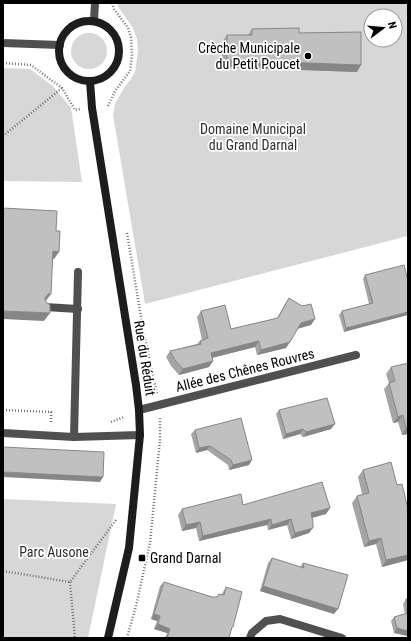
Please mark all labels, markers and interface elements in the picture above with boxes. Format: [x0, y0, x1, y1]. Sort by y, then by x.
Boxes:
north arrow [363, 8, 403, 48]
text: N [385, 20, 399, 31]
place label: Crèche Municipale du Petit Poucet [198, 40, 300, 72]
marker: Crèche Municipale du Petit Poucet [303, 51, 313, 61]
park label: Domaine Municipal du Grand Darnal [200, 121, 306, 153]
street label: Rue du Réduit [131, 319, 159, 397]
street label: Allée des Chênes Rouvres [174, 345, 316, 395]
park label: Parc Ausone [19, 544, 89, 560]
place label: Grand Darnal [150, 550, 222, 566]
marker: Grand Darnal [137, 553, 147, 563]

